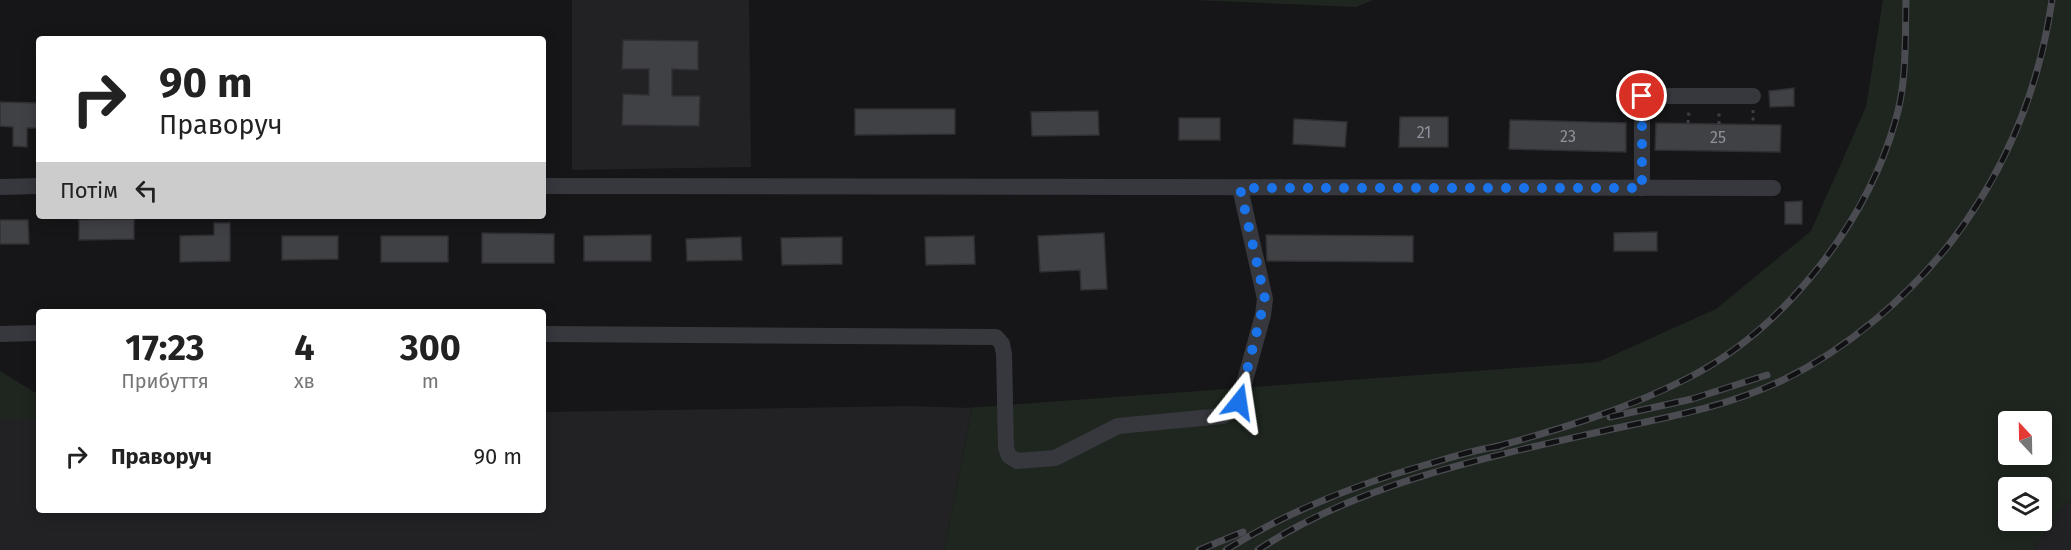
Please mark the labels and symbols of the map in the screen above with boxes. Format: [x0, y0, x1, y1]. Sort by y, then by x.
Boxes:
pin [1616, 70, 1667, 121]
house number: 21 [1417, 123, 1431, 142]
house number: 23 [1560, 127, 1576, 146]
house number: 25 [1710, 128, 1726, 147]
position arrow [1207, 370, 1271, 434]
north arrow [1998, 411, 2052, 465]

